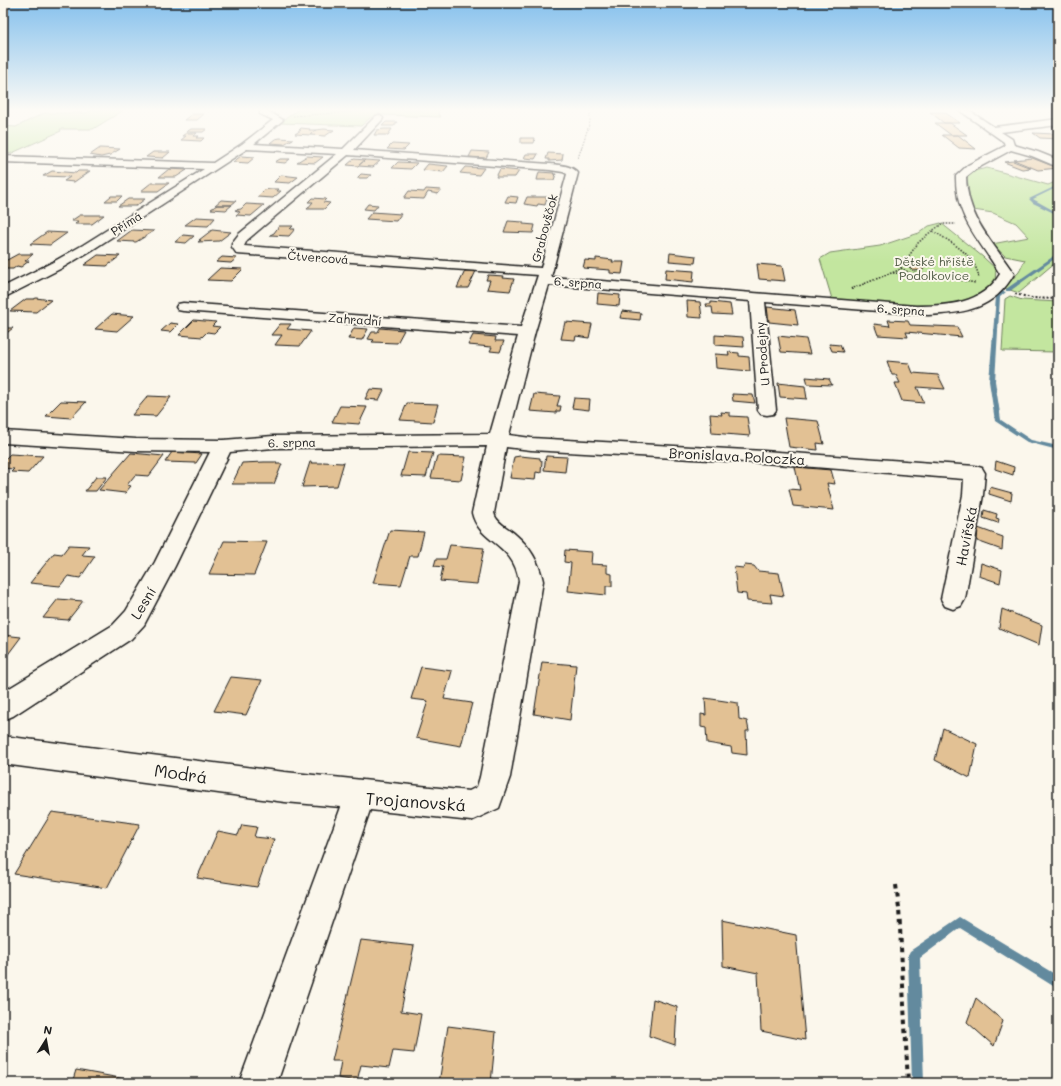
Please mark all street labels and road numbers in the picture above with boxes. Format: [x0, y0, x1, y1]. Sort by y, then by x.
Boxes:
street label: Grabovščok [527, 192, 561, 264]
street label: Přímá [107, 207, 145, 239]
street label: Čtvercová [287, 247, 349, 267]
street label: 6. srpna [553, 272, 603, 292]
street label: 6. srpna [876, 299, 926, 319]
street label: Zahradní [328, 309, 383, 329]
street label: U Prodejny [751, 321, 773, 387]
street label: 6. srpna [268, 434, 316, 450]
street label: Bronislava Poloczka [668, 443, 806, 469]
street label: Havířská [951, 504, 981, 568]
street label: Lesní [126, 583, 160, 623]
street label: Modrá [153, 758, 209, 788]
street label: Trojanovská [365, 787, 467, 815]

